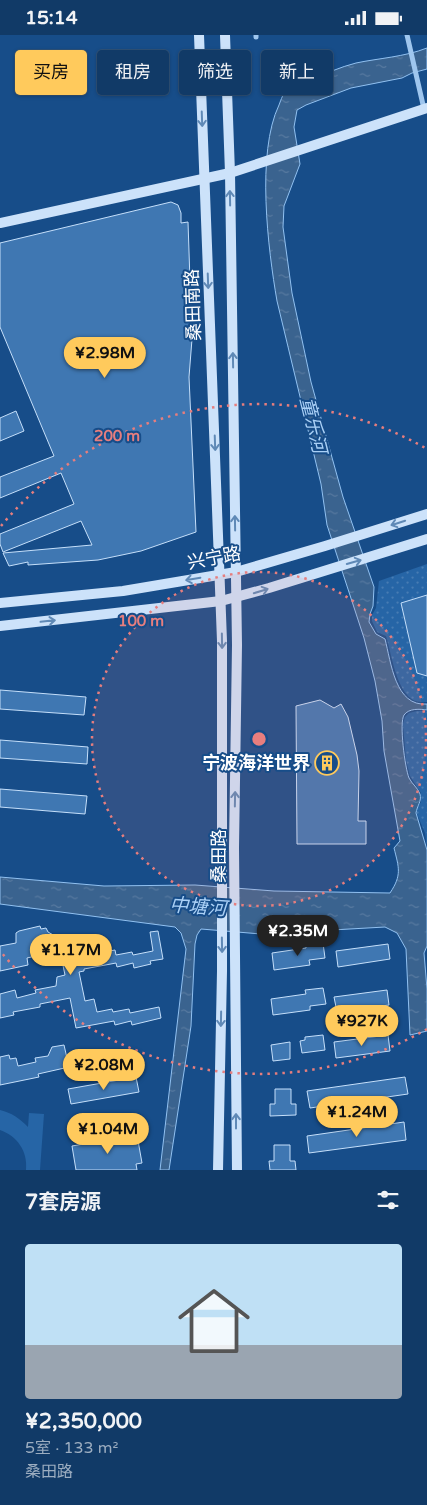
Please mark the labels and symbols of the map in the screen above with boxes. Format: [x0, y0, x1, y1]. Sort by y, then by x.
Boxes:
one-way arrow [197, 110, 206, 126]
one-way arrow [225, 190, 235, 206]
street label: 桑田南路 [181, 269, 205, 341]
one-way arrow [203, 273, 212, 289]
pin: ¥2.98M [64, 337, 146, 379]
one-way arrow [228, 353, 238, 369]
water label: 童乐河 [295, 395, 332, 459]
text: 200 m [94, 427, 140, 445]
one-way arrow [210, 435, 219, 451]
one-way arrow [230, 515, 240, 532]
one-way arrow [390, 519, 406, 528]
street label: 兴宁路 [185, 542, 243, 574]
one-way arrow [345, 557, 361, 567]
one-way arrow [186, 575, 202, 585]
one-way arrow [253, 585, 269, 595]
text: 100 m [118, 612, 164, 630]
one-way arrow [40, 616, 56, 626]
one-way arrow [217, 632, 227, 648]
centre of rings [250, 730, 268, 748]
building icon: 宁波海洋世界 [314, 750, 340, 776]
place label: 宁波海洋世界 [202, 752, 310, 774]
one-way arrow [230, 791, 240, 808]
street label: 桑田路 [208, 829, 230, 883]
water label: 中塘河 [169, 894, 231, 920]
pin: ¥2.35M [257, 915, 339, 957]
pin: ¥1.17M [30, 933, 112, 976]
one-way arrow [217, 936, 227, 952]
pin: ¥927K [327, 1005, 397, 1047]
one-way arrow [216, 1010, 226, 1027]
pin: ¥2.08M [63, 1049, 145, 1091]
pin: ¥1.24M [316, 1095, 398, 1138]
pin: ¥1.04M [67, 1113, 149, 1155]
one-way arrow [231, 1114, 241, 1130]

